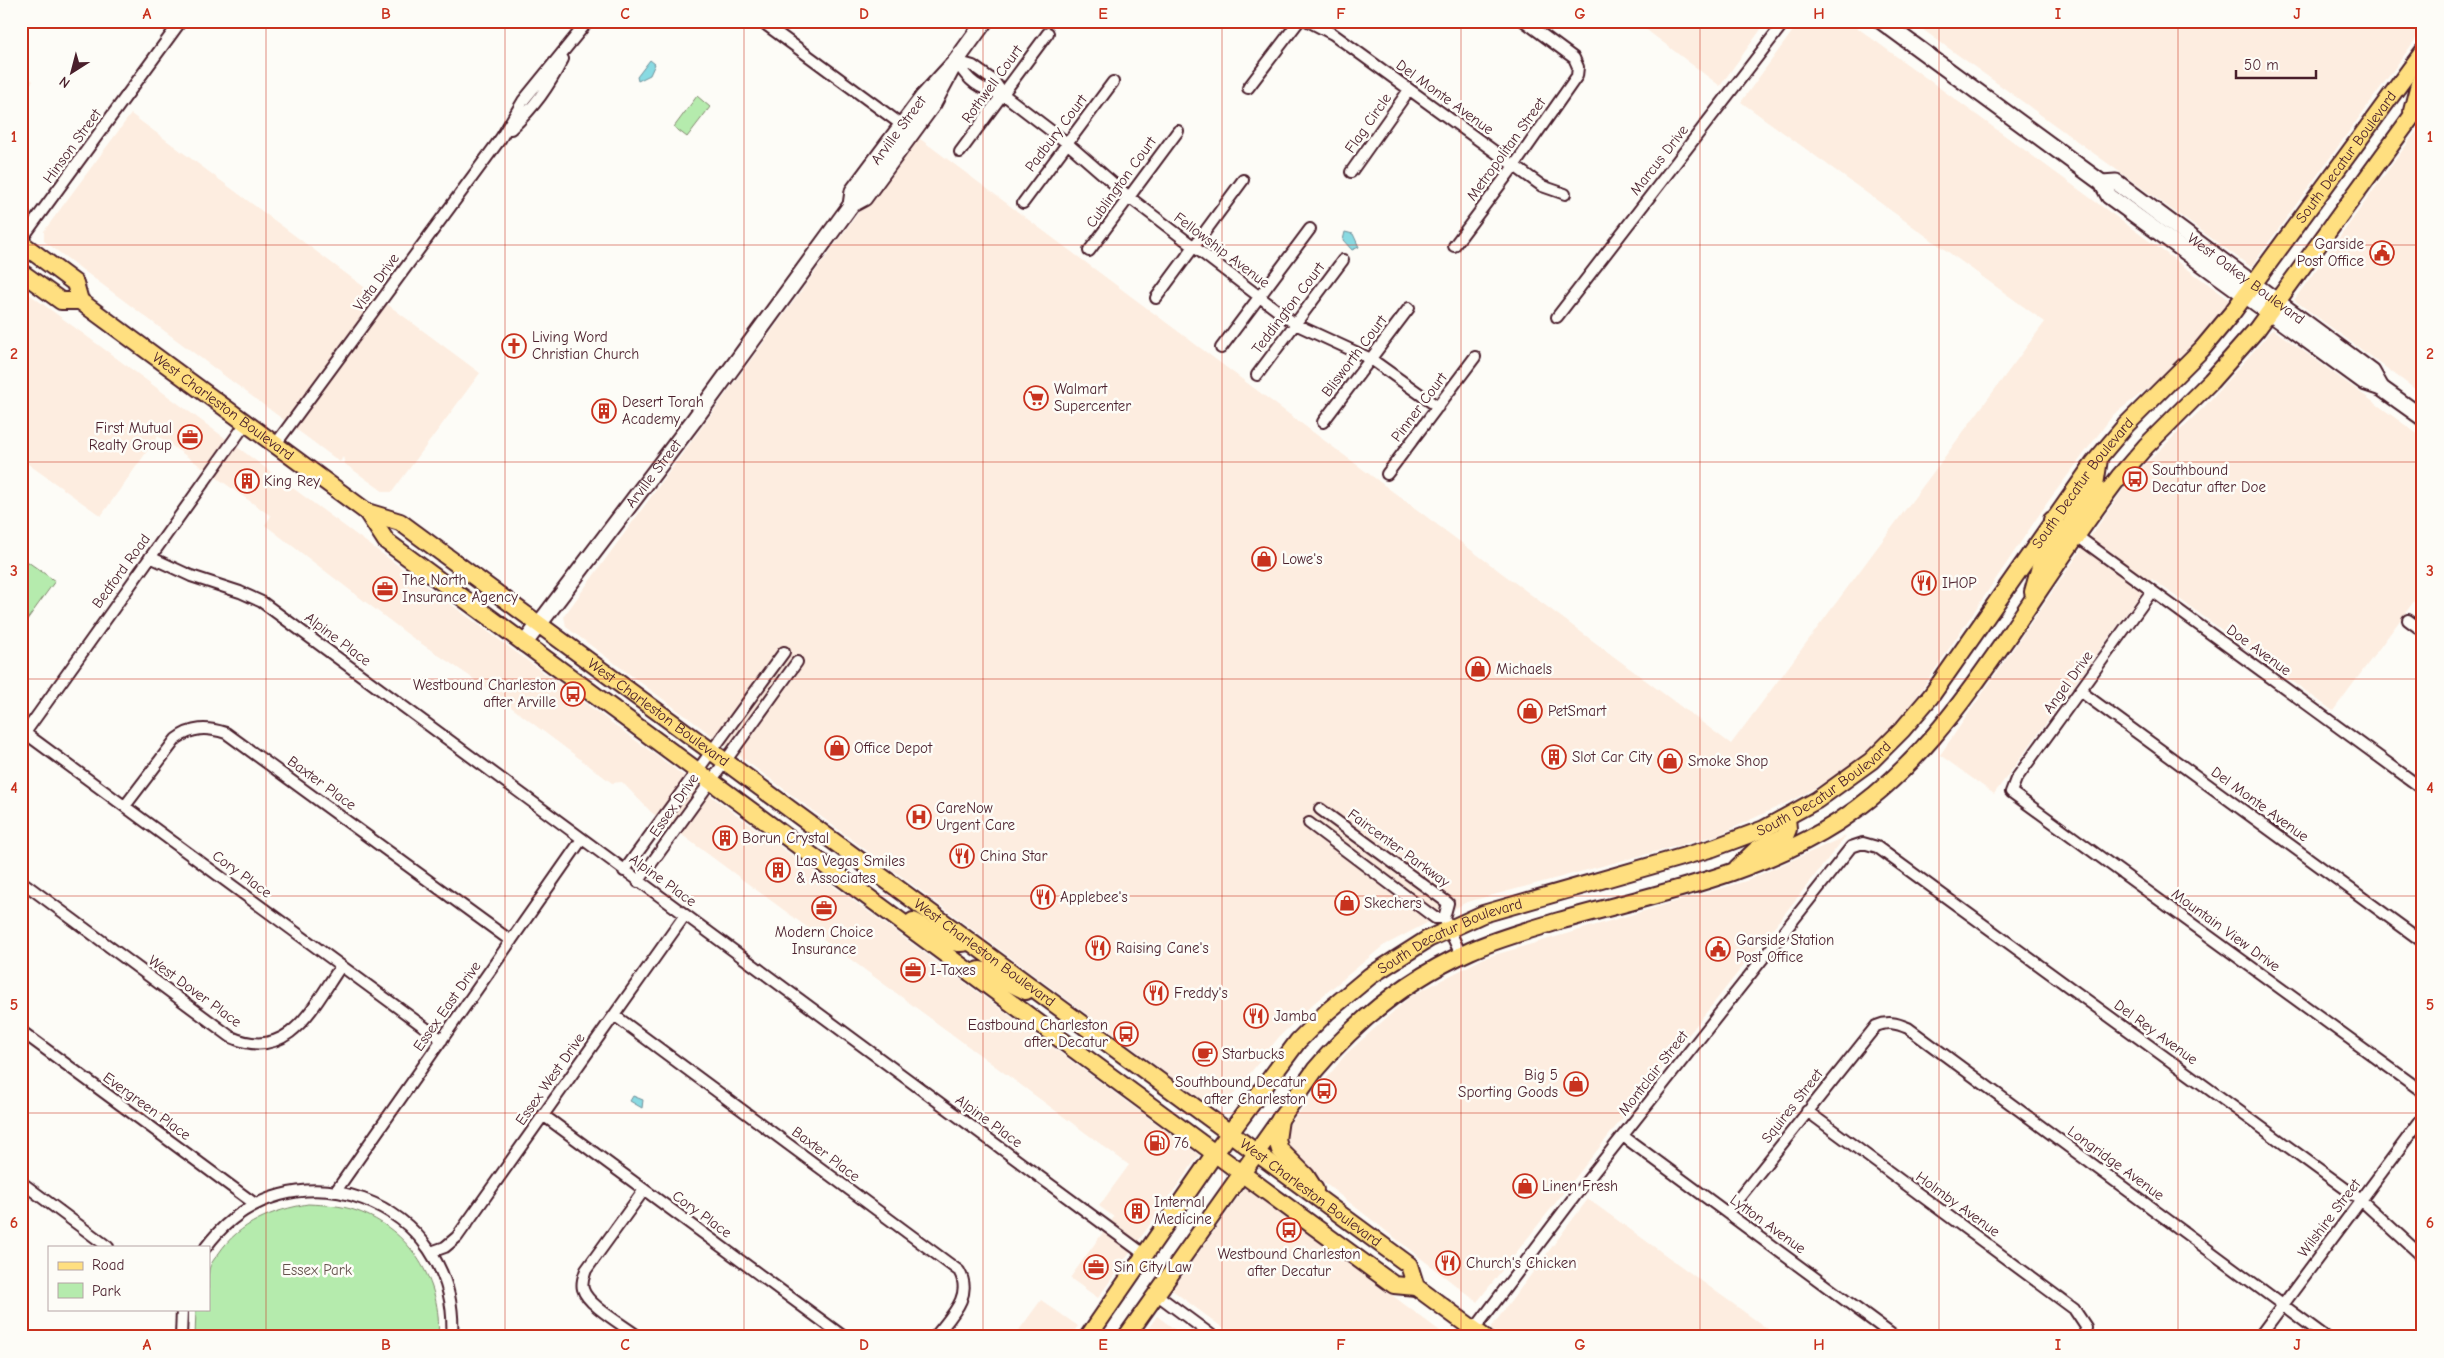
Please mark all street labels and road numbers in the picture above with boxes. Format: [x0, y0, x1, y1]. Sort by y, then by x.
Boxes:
street label: Rothwell Court [958, 41, 1027, 126]
street label: Del Monte Avenue [1393, 56, 1498, 139]
street label: South Decatur Boulevard [2292, 88, 2400, 227]
street label: Flag Circle [1341, 89, 1395, 156]
street label: Padbury Court [1021, 90, 1091, 175]
street label: Arville Street [867, 92, 930, 168]
street label: Metropolitan Street [1463, 93, 1550, 204]
street label: Hinson Street [39, 105, 105, 187]
street label: Marcus Drive [1626, 121, 1692, 199]
street label: Cublington Court [1082, 132, 1160, 231]
street label: Fellowship Avenue [1171, 208, 1274, 292]
street label: West Oakey Boulevard [2184, 229, 2308, 328]
street label: Vista Drive [349, 249, 403, 314]
street label: Teddington Court [1248, 258, 1329, 357]
street label: Blisworth Court [1318, 311, 1391, 400]
street label: West Charleston Boulevard [149, 348, 297, 464]
street label: Pinner Court [1387, 368, 1451, 445]
street label: South Decatur Boulevard [2028, 414, 2137, 552]
street label: Arville Street [622, 435, 685, 511]
street label: Bedford Road [88, 530, 154, 612]
street label: Alpine Place [301, 608, 375, 670]
street label: Doe Avenue [2223, 621, 2295, 680]
street label: Angel Drive [2039, 647, 2097, 717]
street label: West Charleston Boulevard [584, 654, 733, 770]
street label: South Decatur Boulevard [1754, 737, 1895, 840]
street label: Baxter Place [284, 752, 360, 814]
street label: Del Monte Avenue [2208, 763, 2313, 846]
street label: Essex Drive [646, 769, 703, 840]
street label: Faircenter Parkway [1344, 805, 1454, 891]
street label: Cory Place [209, 846, 276, 902]
street label: Alpine Place [626, 850, 700, 911]
street label: Mountain View Drive [2168, 885, 2284, 976]
street label: West Charleston Boulevard [910, 894, 1059, 1010]
street label: South Decatur Boulevard [1374, 894, 1524, 978]
street label: West Dover Place [145, 951, 246, 1031]
street label: Essex East Drive [409, 957, 485, 1054]
street label: Del Rey Avenue [2111, 996, 2202, 1069]
street label: Montclair Street [1614, 1026, 1692, 1119]
street label: Essex West Drive [512, 1029, 589, 1129]
street label: Squires Street [1757, 1065, 1827, 1147]
street label: Evergreen Place [100, 1068, 195, 1144]
street label: Alpine Place [952, 1091, 1026, 1152]
street label: Longridge Avenue [2064, 1122, 2168, 1204]
street label: Baxter Place [788, 1123, 864, 1186]
street label: West Charleston Boulevard [1236, 1135, 1385, 1251]
street label: Holmby Avenue [1912, 1167, 2004, 1241]
street label: Wilshire Street [2294, 1175, 2365, 1261]
street label: Cory Place [669, 1186, 736, 1242]
street label: Lytton Avenue [1727, 1190, 1810, 1258]

